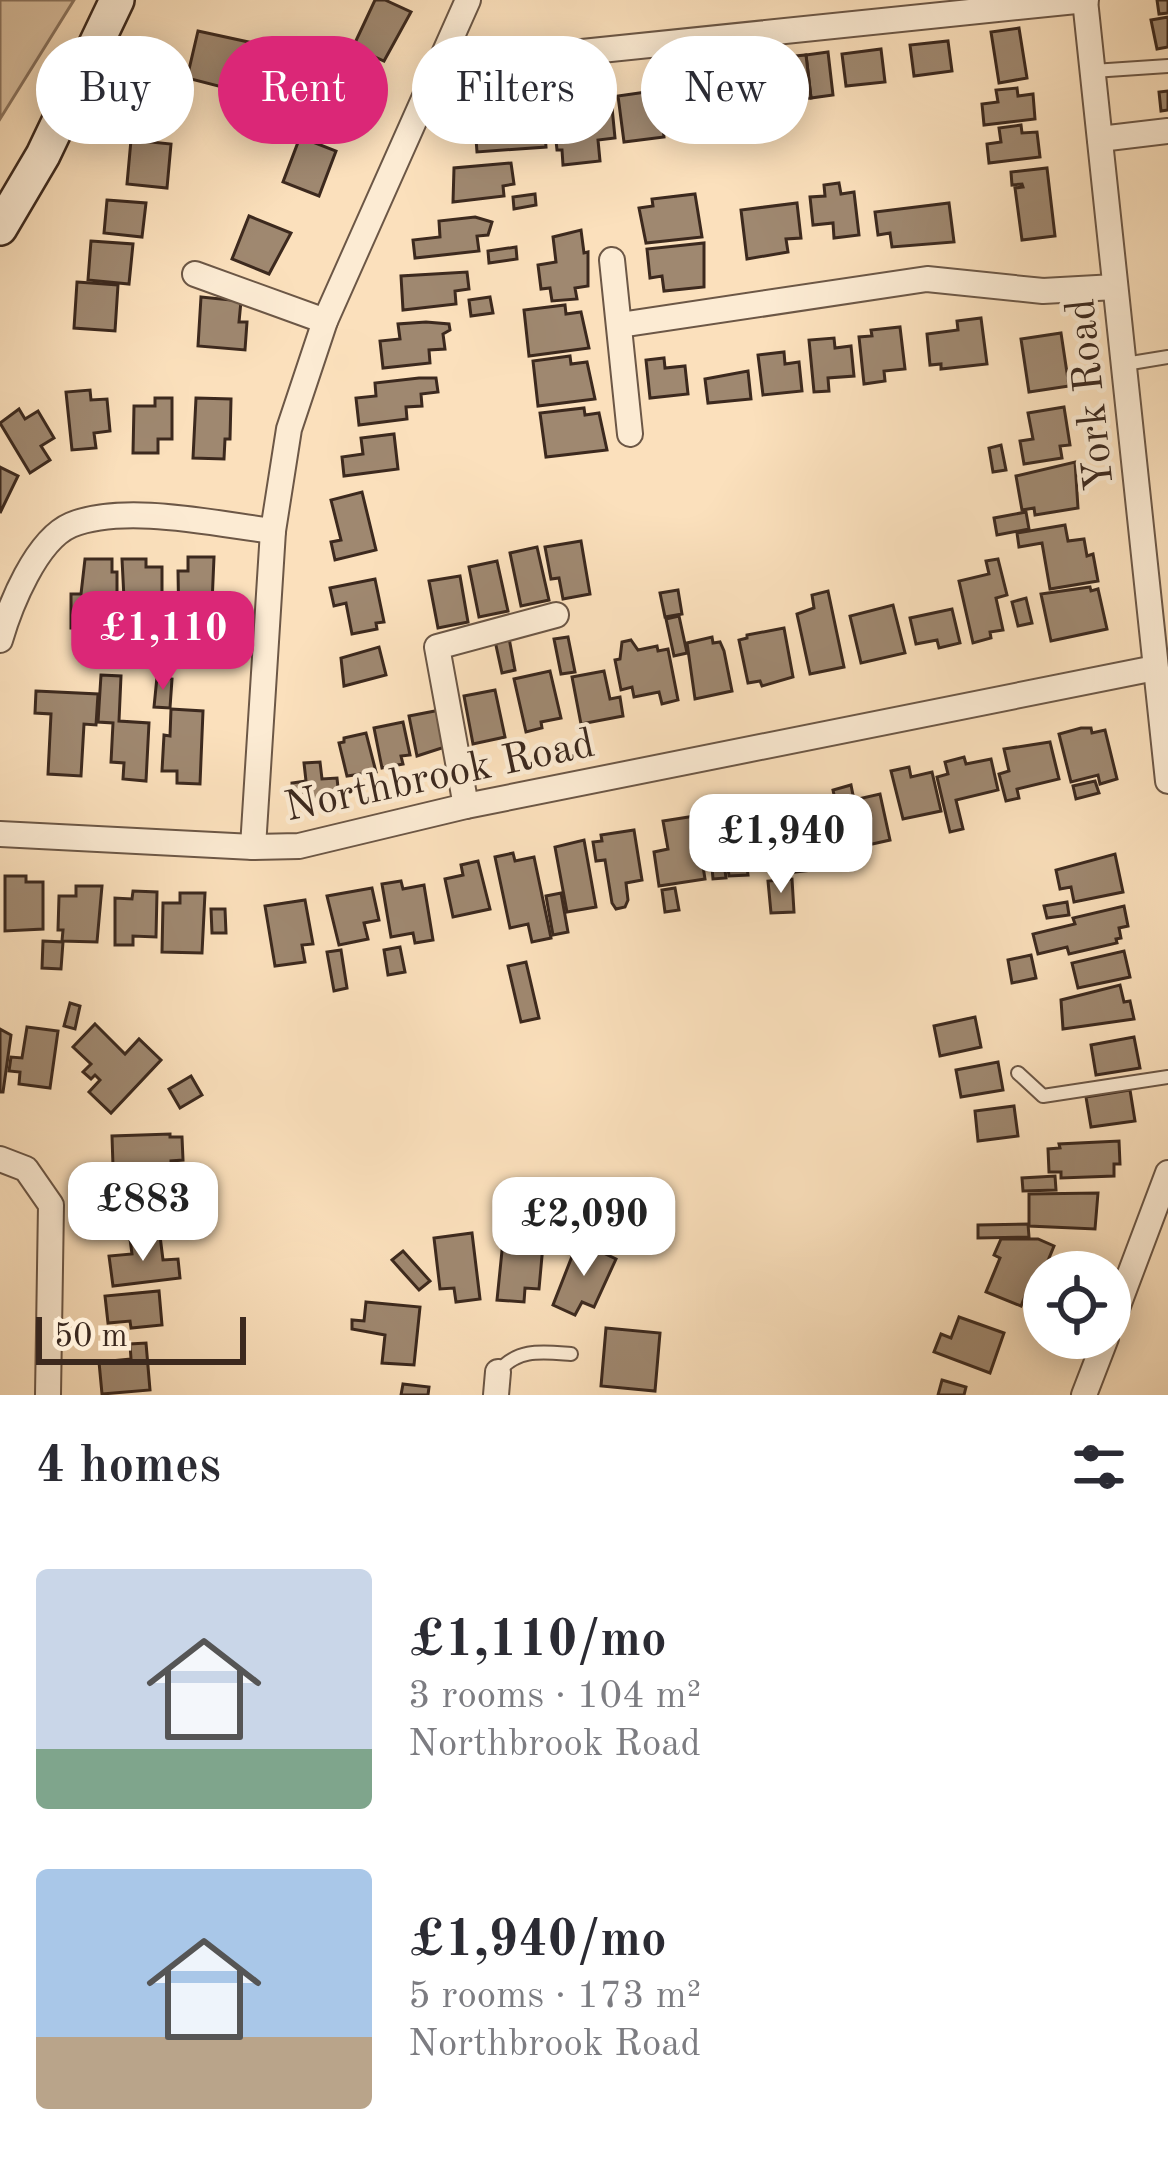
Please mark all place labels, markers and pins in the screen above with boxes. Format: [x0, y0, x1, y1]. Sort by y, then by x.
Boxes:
pin: £1,110 [65, 591, 261, 693]
pin: £1,940 [683, 794, 879, 896]
pin: £883 [72, 1162, 214, 1264]
pin: £2,090 [486, 1177, 682, 1279]

